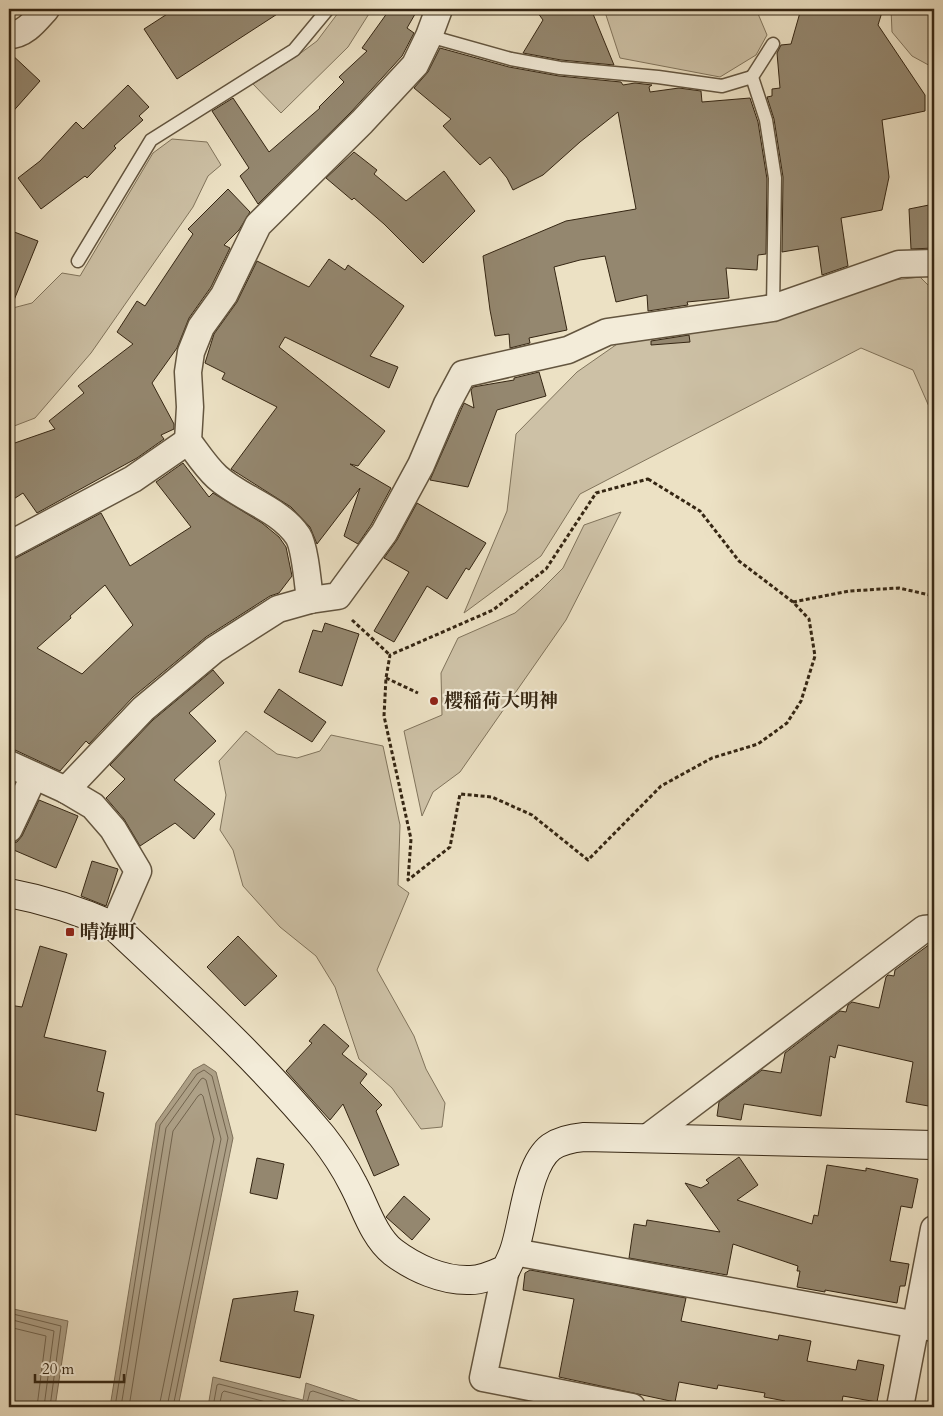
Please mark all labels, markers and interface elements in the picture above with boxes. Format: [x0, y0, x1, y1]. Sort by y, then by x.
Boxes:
place label: 櫻稲荷大明神 [444, 688, 558, 714]
marker: 櫻稲荷大明神 [428, 695, 440, 707]
place label: 晴海町 [80, 919, 137, 945]
marker: 晴海町 [64, 926, 76, 938]
scale bar [35, 1351, 124, 1383]
text: 20 m [42, 1359, 74, 1379]

